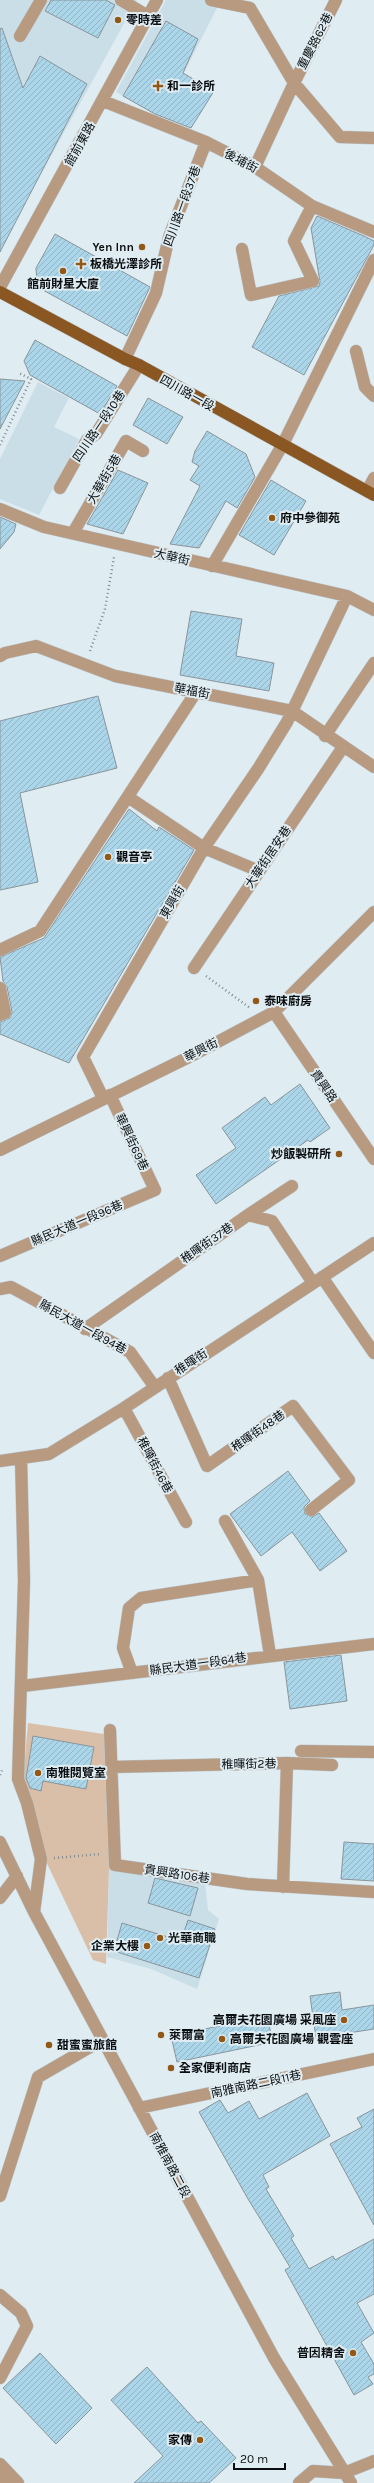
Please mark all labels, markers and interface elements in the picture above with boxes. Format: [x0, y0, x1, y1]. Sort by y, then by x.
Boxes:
street label: 重慶路62巷 [295, 10, 335, 72]
place label: 零時差 [126, 13, 162, 27]
marker: 零時差 [113, 15, 123, 25]
place label: 和一診所 [167, 79, 215, 93]
marker: 和一診所 [152, 80, 164, 92]
street label: 館前東路 [62, 120, 98, 168]
street label: 後埔街 [222, 146, 260, 176]
street label: 四川路一段37巷 [161, 164, 203, 248]
place label: Yen Inn [92, 240, 134, 254]
marker: Yen Inn [137, 242, 147, 252]
place label: 板橋光澤診所 [90, 257, 162, 271]
marker: 板橋光澤診所 [75, 258, 87, 270]
marker: 館前財星大廈 [58, 266, 68, 276]
place label: 館前財星大廈 [27, 277, 99, 291]
street label: 四川路一段 [157, 372, 217, 414]
street label: 四川路一段10巷 [70, 388, 128, 464]
street label: 大華街5巷 [84, 452, 124, 506]
place label: 府中參御苑 [280, 511, 340, 525]
marker: 府中參御苑 [267, 513, 277, 523]
street label: 大華街 [153, 546, 191, 568]
street label: 華福街 [173, 681, 211, 701]
street label: 大華街居安巷 [242, 823, 294, 891]
place label: 觀音亭 [116, 850, 152, 864]
marker: 觀音亭 [103, 852, 113, 862]
street label: 東興街 [157, 883, 187, 921]
place label: 泰味廚房 [264, 994, 312, 1008]
marker: 泰味廚房 [251, 996, 261, 1006]
street label: 華興街 [182, 1036, 220, 1064]
street label: 貴興路 [308, 1067, 340, 1105]
street label: 華興街69巷 [113, 1111, 151, 1173]
place label: 炒飯製研所 [271, 1147, 331, 1161]
marker: 炒飯製研所 [334, 1149, 344, 1159]
street label: 縣民大道一段96巷 [29, 1197, 125, 1249]
street label: 稚暉街37巷 [178, 1220, 236, 1266]
street label: 縣民大道一段94巷 [37, 1297, 129, 1357]
street label: 稚暉街 [172, 1346, 210, 1378]
street label: 稚暉街48巷 [229, 1407, 287, 1455]
street label: 稚暉街46巷 [134, 1435, 176, 1495]
street label: 縣民大道一段64巷 [149, 1650, 247, 1678]
street label: 稚暉街2巷 [221, 1757, 277, 1771]
place label: 南雅閱覽室 [46, 1766, 106, 1780]
marker: 南雅閱覽室 [33, 1768, 43, 1778]
street label: 貴興路106巷 [143, 1862, 211, 1886]
place label: 光華商職 [168, 1931, 216, 1945]
marker: 光華商職 [155, 1933, 165, 1943]
place label: 企業大樓 [91, 1939, 139, 1953]
marker: 企業大樓 [142, 1941, 152, 1951]
place label: 高爾夫花園廣場 采風座 [213, 2013, 336, 2027]
marker: 高爾夫花園廣場 采風座 [339, 2015, 349, 2025]
place label: 萊爾富 [169, 2028, 205, 2042]
marker: 萊爾富 [156, 2030, 166, 2040]
place label: 高爾夫花園廣場 觀雲座 [230, 2032, 353, 2046]
marker: 高爾夫花園廣場 觀雲座 [217, 2034, 227, 2044]
place label: 甜蜜蜜旅館 [57, 2038, 117, 2052]
marker: 甜蜜蜜旅館 [44, 2040, 54, 2050]
place label: 全家便利商店 [179, 2061, 251, 2075]
marker: 全家便利商店 [166, 2063, 176, 2073]
street label: 南雅南路二段11巷 [210, 2068, 302, 2100]
street label: 南雅南路二段 [147, 2130, 193, 2200]
place label: 普因精舍 [297, 2346, 345, 2360]
marker: 普因精舍 [348, 2348, 358, 2358]
place label: 家傳 [168, 2433, 192, 2447]
marker: 家傳 [195, 2435, 205, 2445]
scale bar [234, 2445, 285, 2471]
text: 20 m [240, 2452, 268, 2466]

